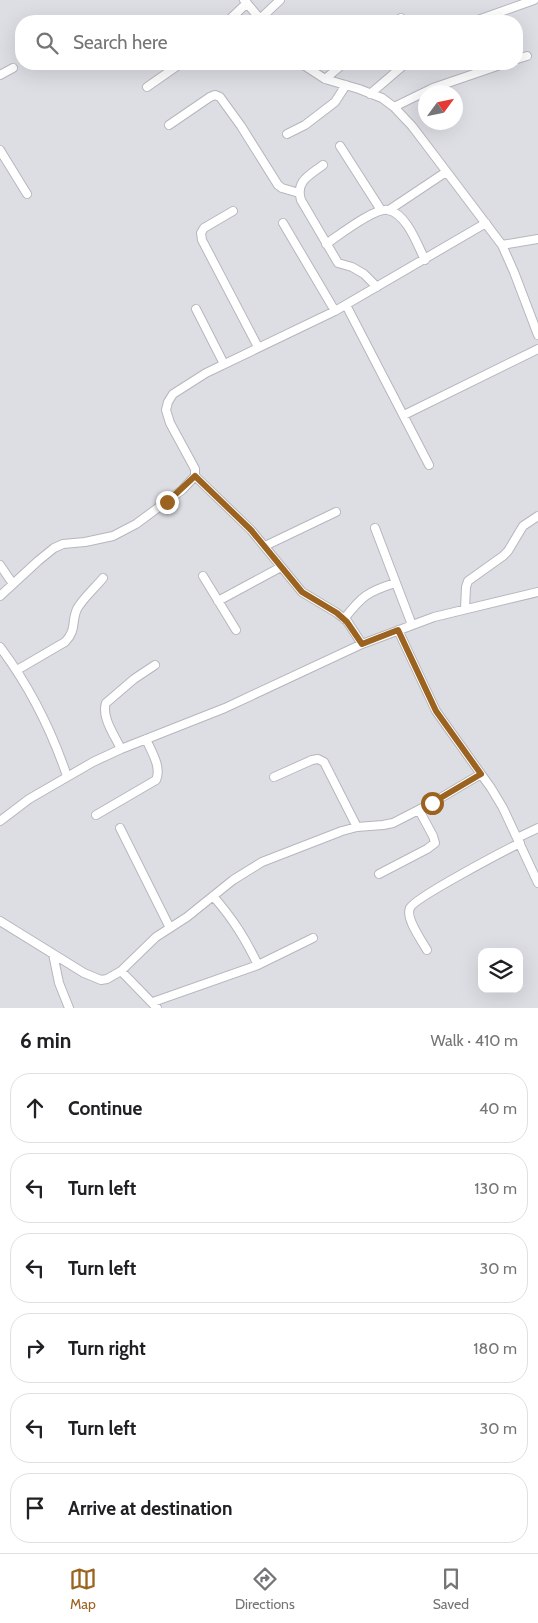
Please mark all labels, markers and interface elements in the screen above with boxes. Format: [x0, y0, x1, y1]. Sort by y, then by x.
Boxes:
search box [15, 15, 523, 70]
icon: search [33, 29, 61, 57]
text: Search here [73, 31, 167, 54]
north arrow [418, 85, 463, 130]
route end [156, 491, 179, 514]
route start [421, 792, 444, 815]
map controls [478, 948, 523, 993]
button: layers [478, 948, 523, 993]
text: 6 min [20, 1028, 71, 1053]
text: Walk · 410 m [431, 1031, 518, 1050]
icon: ahead [21, 1094, 49, 1122]
text: Continue [68, 1097, 142, 1120]
text: 40 m [479, 1099, 517, 1118]
icon: left [21, 1174, 49, 1202]
text: Turn left [68, 1177, 136, 1200]
text: 130 m [474, 1179, 517, 1198]
icon: left [21, 1254, 49, 1282]
text: Turn left [68, 1257, 136, 1280]
text: 30 m [480, 1259, 517, 1278]
icon: right [21, 1334, 49, 1362]
text: Turn right [68, 1337, 146, 1360]
text: 180 m [473, 1339, 517, 1358]
icon: left [21, 1414, 49, 1442]
text: Turn left [68, 1417, 136, 1440]
text: 30 m [480, 1419, 517, 1438]
icon: arrive [21, 1494, 49, 1522]
text: Arrive at destination [68, 1497, 232, 1520]
tab: Map [69, 1565, 97, 1613]
tab: Directions [235, 1565, 295, 1613]
tab: Saved [433, 1565, 469, 1613]

